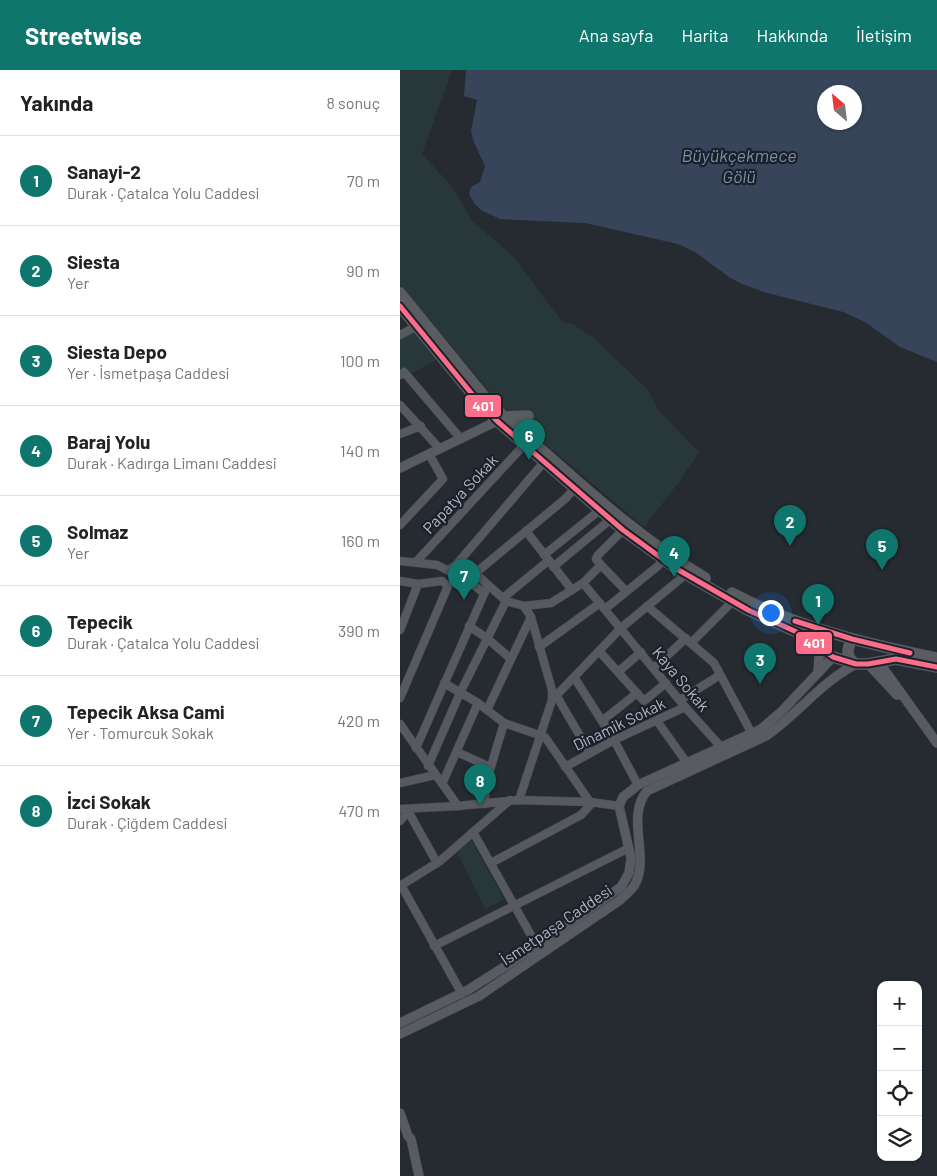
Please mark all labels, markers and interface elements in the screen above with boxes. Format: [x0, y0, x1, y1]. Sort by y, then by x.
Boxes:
text: Streetwise [25, 21, 142, 50]
text: Ana sayfa [579, 24, 653, 46]
text: Harita [681, 24, 729, 46]
text: Hakkında [757, 24, 828, 46]
text: İletişim [856, 24, 912, 46]
north arrow [817, 85, 862, 130]
text: Yakında [20, 90, 93, 115]
text: 8 sonuç [327, 93, 380, 112]
water label: Büyükçekmece Gölü [682, 144, 796, 187]
text: Sanayi-2 [67, 160, 141, 183]
text: 1 [33, 171, 39, 190]
text: 70 m [347, 171, 380, 190]
text: Durak · Çatalca Yolu Caddesi [67, 183, 259, 202]
text: Siesta [67, 250, 120, 273]
text: 2 [32, 261, 40, 280]
text: 90 m [346, 261, 380, 280]
text: Yer [67, 273, 89, 292]
text: Siesta Depo [67, 340, 167, 363]
text: 3 [32, 351, 40, 370]
text: 100 m [340, 351, 380, 370]
text: Yer · İsmetpaşa Caddesi [67, 363, 229, 382]
line badge: 401 [464, 394, 502, 418]
text: 401 [472, 397, 494, 414]
pin: 6 [513, 419, 545, 460]
text: Baraj Yolu [67, 430, 150, 453]
text: 4 [31, 441, 41, 460]
text: 140 m [340, 441, 380, 460]
street label: Papatya Sokak [418, 450, 501, 537]
text: Durak · Kadırga Limanı Caddesi [67, 453, 276, 472]
pin: 2 [774, 505, 806, 546]
text: Solmaz [67, 520, 128, 543]
pin: 5 [866, 529, 898, 570]
text: 5 [32, 531, 40, 550]
text: 160 m [341, 531, 380, 550]
pin: 4 [658, 536, 690, 577]
text: Yer [67, 543, 89, 562]
pin: 7 [448, 559, 480, 600]
pin: 1 [802, 584, 834, 625]
your location [758, 600, 784, 626]
text: Tepecik [67, 610, 133, 633]
text: 6 [32, 621, 40, 640]
text: 390 m [338, 621, 380, 640]
line badge: 401 [795, 631, 833, 655]
text: Durak · Çatalca Yolu Caddesi [67, 633, 259, 652]
text: 401 [803, 634, 825, 651]
street label: Kaya Sokak [649, 642, 714, 715]
pin: 3 [744, 643, 776, 684]
street label: Dinamik Sokak [570, 693, 668, 754]
text: Tepecik Aksa Cami [67, 700, 225, 723]
text: 7 [32, 711, 40, 730]
text: 420 m [337, 711, 380, 730]
text: Yer · Tomurcuk Sokak [67, 723, 214, 742]
pin: 8 [464, 764, 496, 805]
text: İzci Sokak [67, 790, 151, 813]
text: 8 [32, 801, 40, 820]
text: 470 m [339, 801, 380, 820]
text: Durak · Çiğdem Caddesi [67, 813, 227, 832]
street label: İsmetpaşa Caddesi [496, 880, 615, 969]
map controls [877, 981, 922, 1161]
button: + [877, 981, 922, 1026]
button: − [877, 1026, 922, 1071]
button: locate [877, 1071, 922, 1116]
button: layers [877, 1116, 922, 1161]

